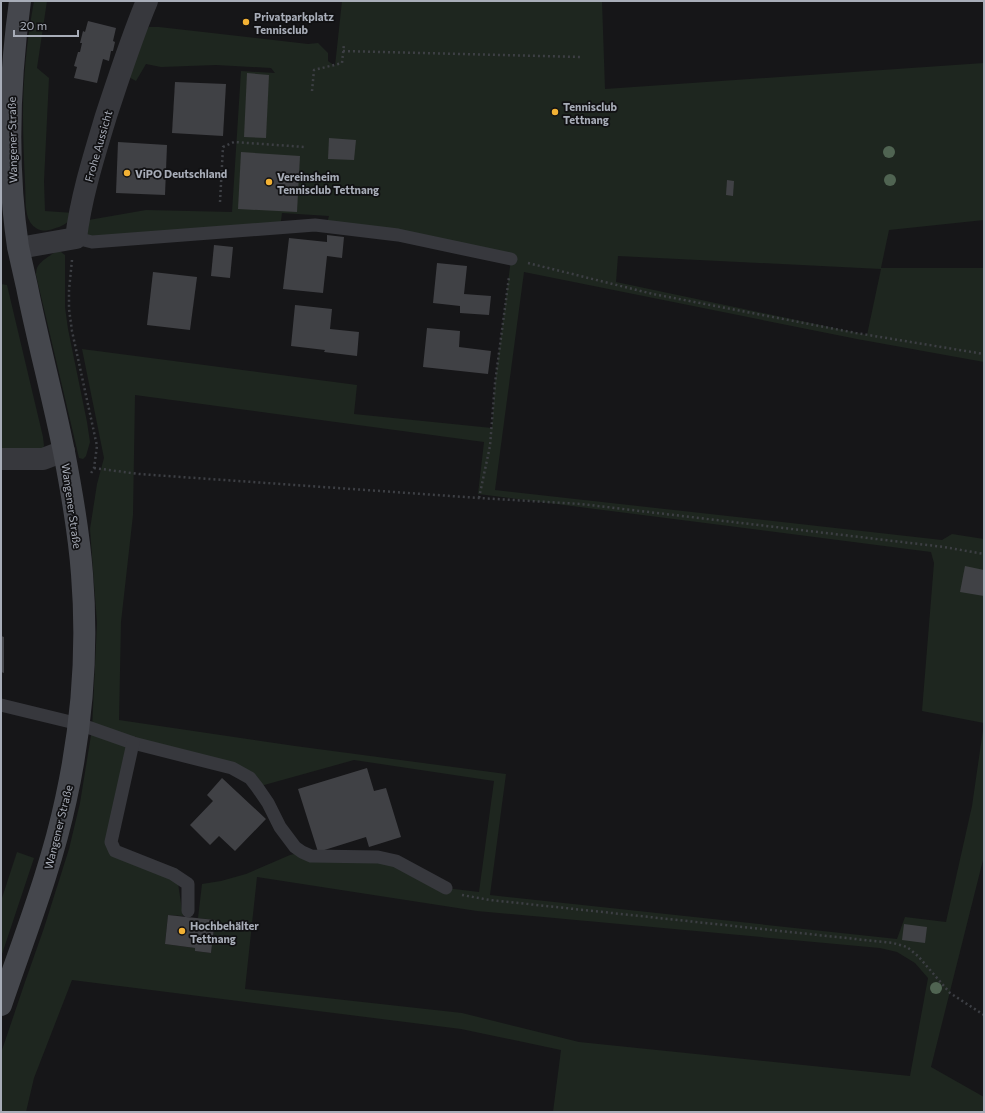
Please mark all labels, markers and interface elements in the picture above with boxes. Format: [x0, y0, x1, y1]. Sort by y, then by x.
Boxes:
place label: Privatparkplatz Tennisclub [254, 10, 334, 36]
scale bar [14, 12, 78, 38]
marker: Privatparkplatz Tennisclub [241, 17, 251, 27]
text: 20 m [20, 18, 47, 32]
street label: Wangener Straße [5, 97, 19, 183]
place label: Tennisclub Tettnang [563, 100, 618, 126]
marker: Tennisclub Tettnang [550, 107, 560, 117]
street label: Frohe Aussicht [82, 108, 115, 183]
place label: ViPO Deutschland [135, 167, 227, 180]
marker: ViPO Deutschland [122, 168, 132, 178]
place label: Vereinsheim Tennisclub Tettnang [277, 170, 379, 196]
marker: Vereinsheim Tennisclub Tettnang [264, 177, 274, 187]
street label: Wangener Straße [60, 462, 84, 550]
street label: Wangener Straße [41, 783, 75, 870]
place label: Hochbehälter Tettnang [190, 919, 259, 945]
marker: Hochbehälter Tettnang [177, 926, 187, 936]

